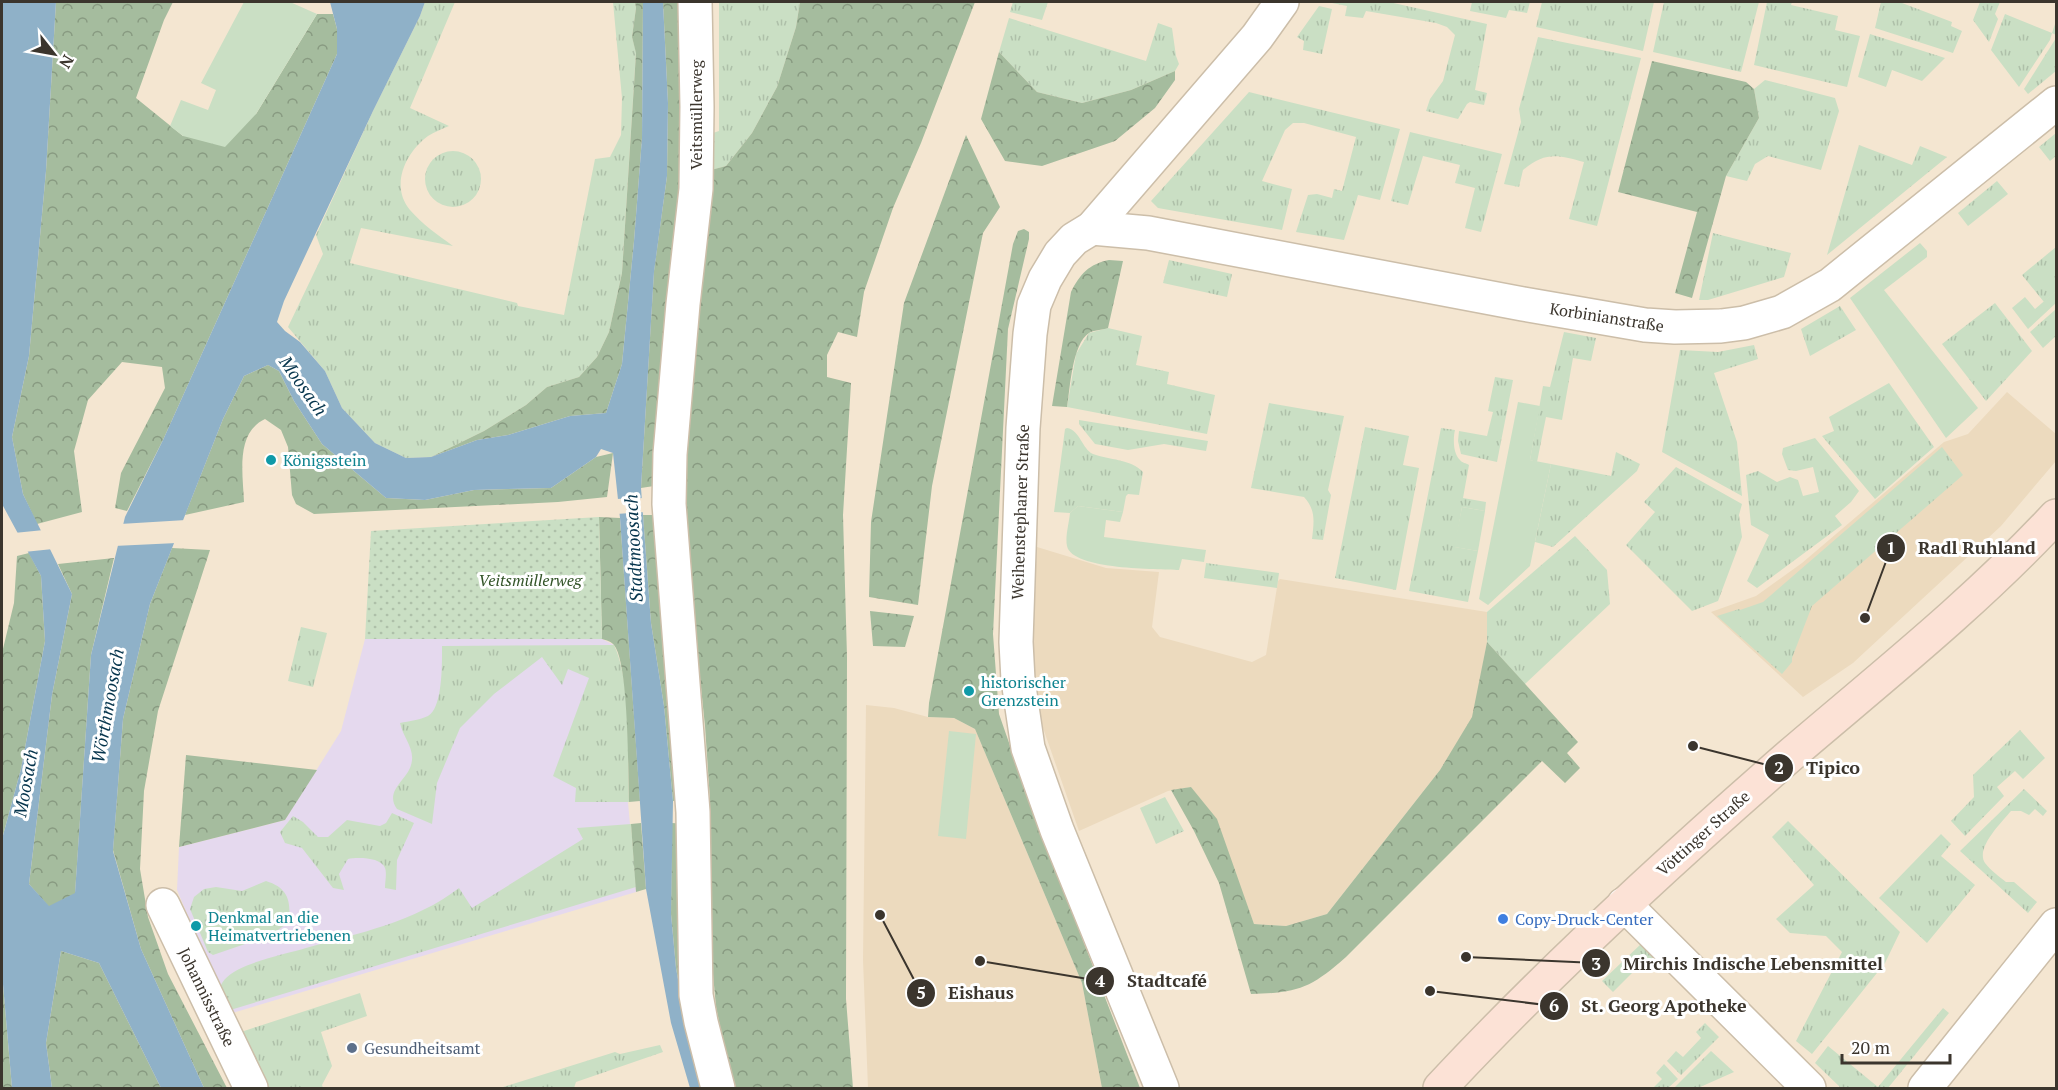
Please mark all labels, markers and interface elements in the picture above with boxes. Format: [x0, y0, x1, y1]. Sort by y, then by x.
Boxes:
north arrow [24, 24, 84, 84]
text: N [54, 51, 79, 73]
street label: Veitsmüllerweg [685, 59, 707, 170]
street label: Korbinianstraße [1548, 297, 1666, 337]
water label: Moosach [274, 350, 333, 420]
street label: Weihenstephaner Straße [1006, 424, 1034, 600]
place label: Königsstein [283, 449, 367, 471]
marker: Königsstein [264, 453, 278, 467]
water label: Stadtmoosach [618, 493, 648, 603]
callout: Radl Ruhland [1876, 530, 2048, 566]
text: 1 [1886, 535, 1896, 559]
text: Radl Ruhland [1918, 535, 2036, 559]
park label: Veitsmüllerweg [478, 569, 583, 591]
water label: Wörthmoosach [85, 647, 129, 765]
place label: historischer Grenzstein [981, 671, 1067, 711]
marker: historischer Grenzstein [962, 684, 976, 698]
water label: Moosach [7, 747, 43, 820]
callout: Tipico [1764, 750, 1872, 786]
text: 2 [1774, 755, 1784, 779]
text: Tipico [1806, 755, 1860, 779]
street label: Vöttinger Straße [1652, 785, 1754, 881]
place label: Denkmal an die Heimatvertriebenen [208, 906, 352, 946]
place label: Copy-Druck-Center [1515, 908, 1654, 930]
marker: Copy-Druck-Center [1496, 912, 1510, 926]
marker: Denkmal an die Heimatvertriebenen [189, 919, 203, 933]
street label: Johannisstraße [173, 944, 241, 1050]
callout: Mirchis Indische Lebensmittel [1581, 945, 1895, 981]
text: 3 [1591, 951, 1601, 975]
text: Mirchis Indische Lebensmittel [1623, 951, 1883, 975]
callout: Stadtcafé [1085, 963, 1219, 999]
text: 4 [1095, 968, 1106, 992]
text: Stadtcafé [1127, 968, 1207, 992]
callout: Eishaus [906, 975, 1025, 1011]
text: 5 [916, 980, 926, 1004]
text: Eishaus [948, 980, 1014, 1004]
callout: St. Georg Apotheke [1539, 988, 1759, 1024]
text: 6 [1549, 993, 1559, 1017]
text: St. Georg Apotheke [1581, 993, 1747, 1017]
scale bar [1842, 1027, 1950, 1065]
text: 20 m [1851, 1035, 1891, 1059]
place label: Gesundheitsamt [364, 1037, 481, 1059]
marker: Gesundheitsamt [345, 1041, 359, 1055]

